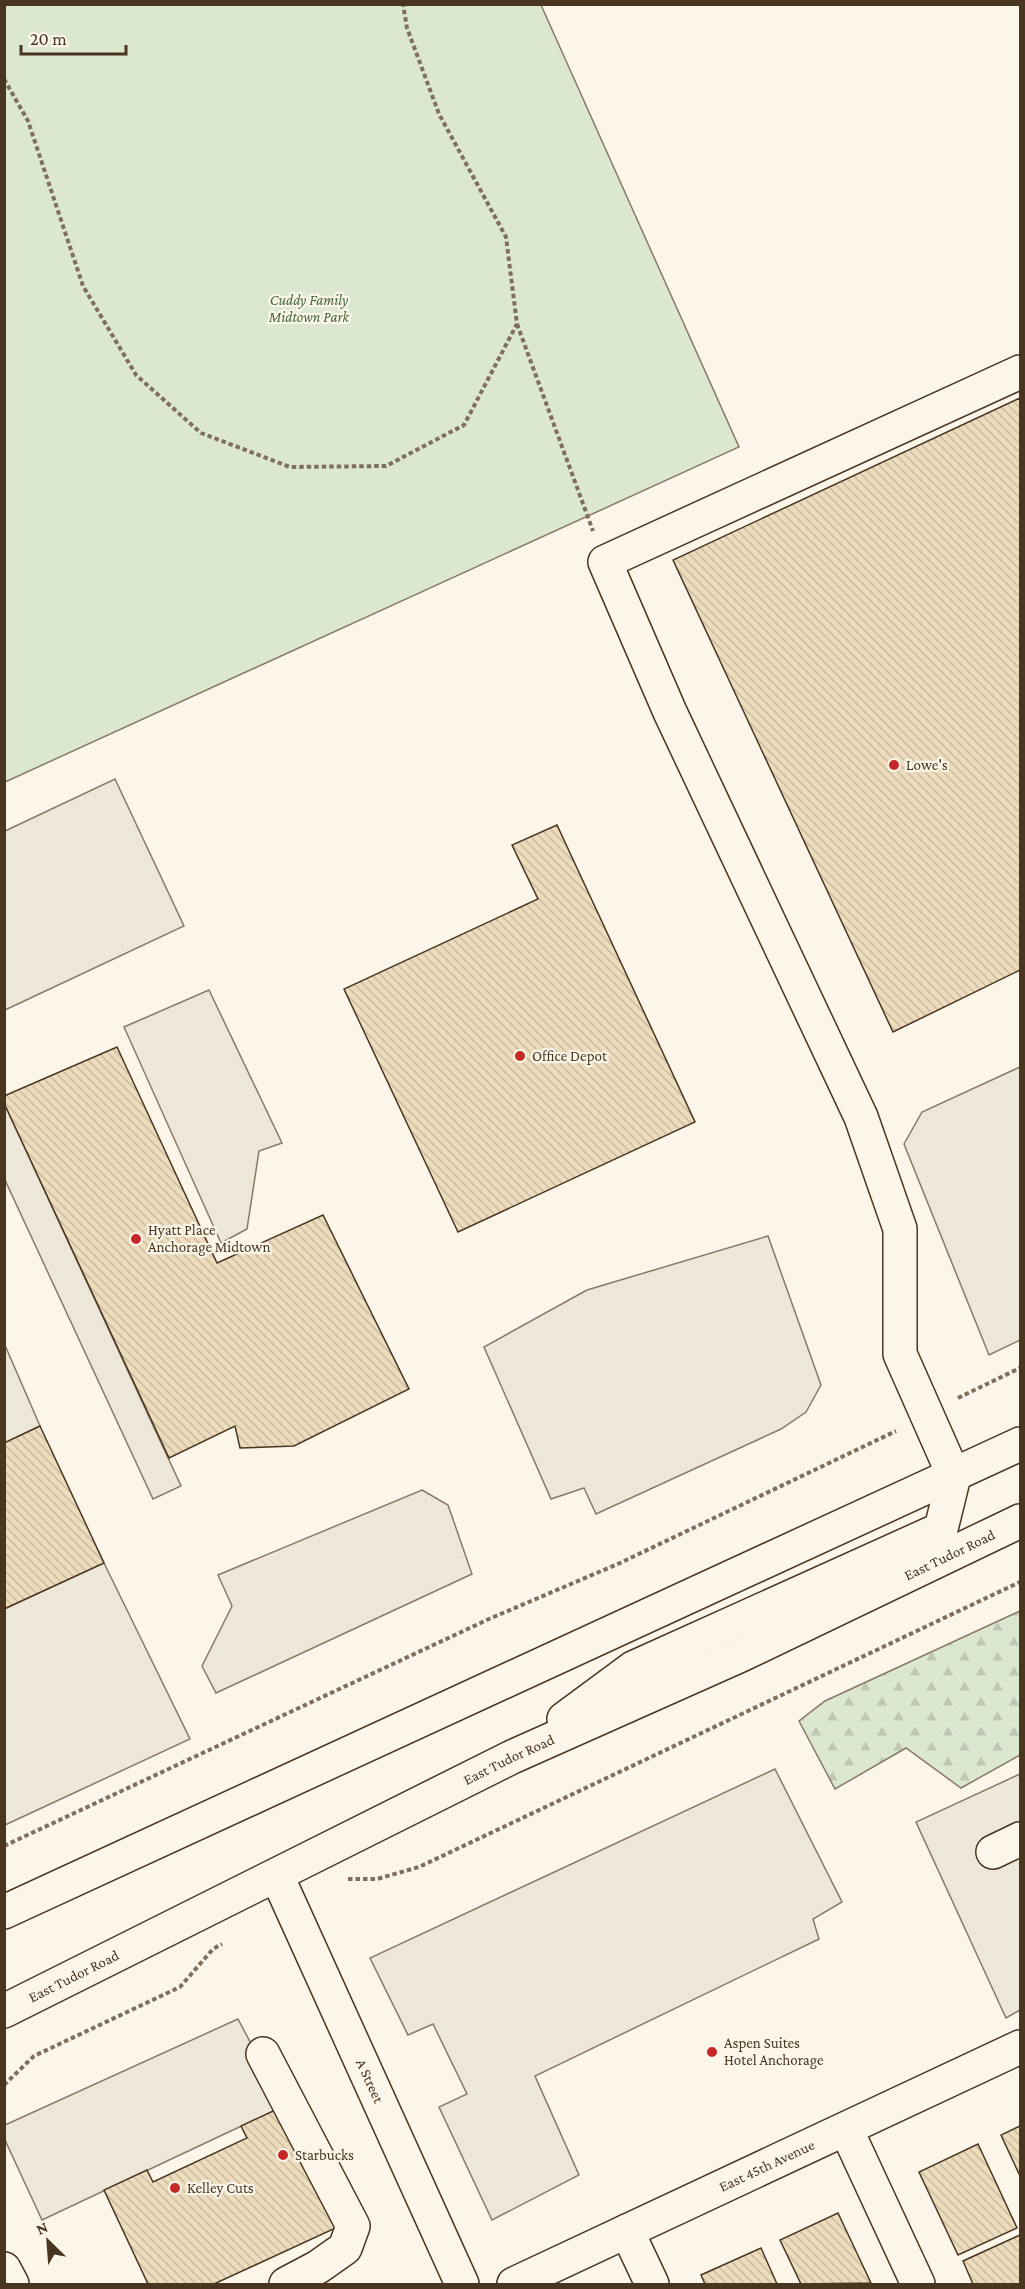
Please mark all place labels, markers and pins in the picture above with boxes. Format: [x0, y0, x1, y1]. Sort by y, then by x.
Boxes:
place label: Lowe's [906, 757, 948, 773]
marker: Lowe's [887, 758, 901, 772]
place label: Office Depot [532, 1048, 608, 1065]
marker: Office Depot [513, 1049, 527, 1063]
place label: Hyatt Place Anchorage Midtown [148, 1222, 270, 1256]
marker: Hyatt Place Anchorage Midtown [129, 1232, 143, 1246]
place label: Aspen Suites Hotel Anchorage [724, 2035, 824, 2069]
marker: Aspen Suites Hotel Anchorage [705, 2045, 719, 2059]
place label: Starbucks [295, 2147, 354, 2163]
marker: Starbucks [276, 2148, 290, 2162]
place label: Kelley Cuts [187, 2180, 254, 2197]
marker: Kelley Cuts [168, 2181, 182, 2195]

